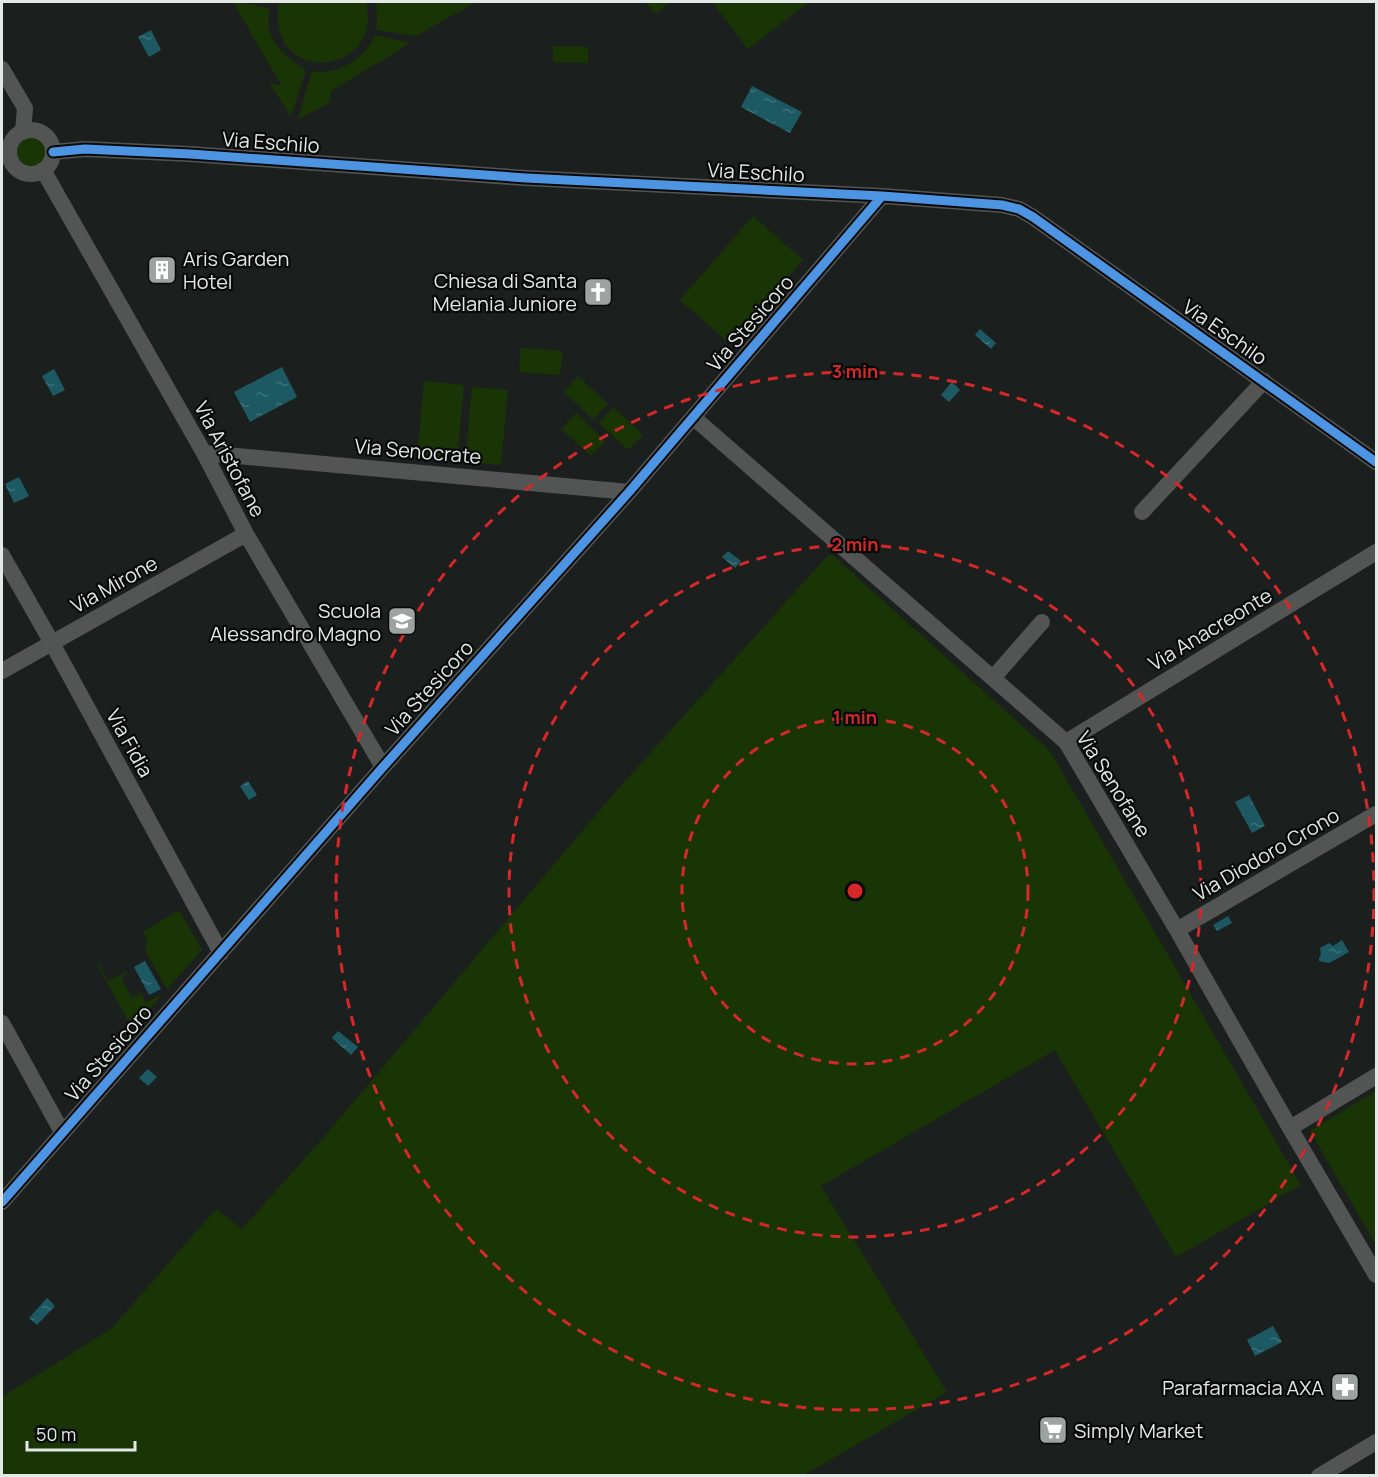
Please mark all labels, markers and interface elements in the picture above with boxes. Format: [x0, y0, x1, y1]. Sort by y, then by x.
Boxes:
street label: Via Eschilo [221, 125, 321, 159]
street label: Via Eschilo [707, 156, 806, 188]
place label: Aris Garden Hotel [183, 245, 289, 295]
building icon: Aris Garden Hotel [146, 254, 178, 286]
place label: Chiesa di Santa Melania Juniore [433, 267, 577, 317]
street label: Via Stesicoro [701, 269, 800, 377]
church icon: Chiesa di Santa Melania Juniore [582, 276, 614, 308]
street label: Via Eschilo [1177, 293, 1273, 371]
text: 3 min [832, 359, 878, 383]
street label: Via Aristofane [188, 396, 272, 522]
street label: Via Senocrate [354, 432, 482, 470]
text: 2 min [832, 532, 878, 556]
street label: Via Mirone [66, 549, 162, 619]
street label: Via Anacreonte [1143, 581, 1277, 677]
place label: Scuola Alessandro Magno [210, 597, 381, 647]
school or university icon: Scuola Alessandro Magno [386, 605, 418, 637]
street label: Via Stesicoro [379, 634, 479, 742]
street label: Via Fidia [100, 704, 160, 782]
text: 1 min [833, 705, 877, 729]
street label: Via Senofane [1071, 726, 1157, 842]
street label: Via Diodoro Crono [1188, 801, 1344, 907]
centre of rings [845, 881, 865, 901]
street label: Via Stesicoro [59, 999, 158, 1107]
pharmacy icon: Parafarmacia AXA [1329, 1371, 1361, 1403]
place label: Parafarmacia AXA [1162, 1374, 1324, 1401]
scale bar [27, 1414, 135, 1452]
supermarket icon: Simply Market [1037, 1414, 1069, 1446]
place label: Simply Market [1074, 1417, 1204, 1444]
text: 50 m [36, 1422, 76, 1446]

